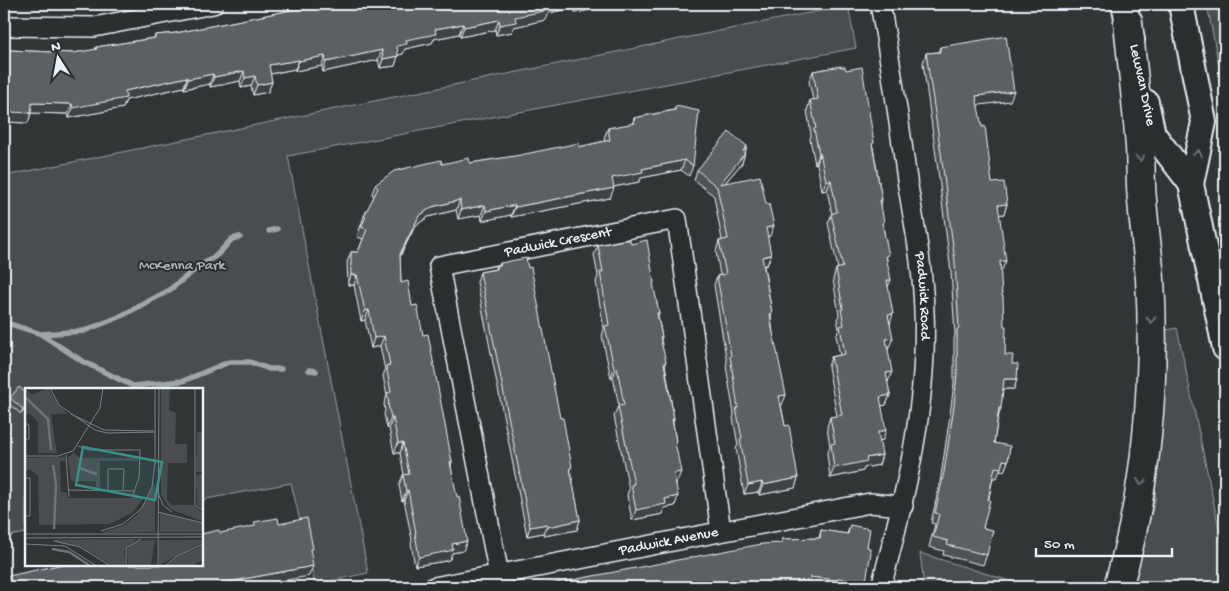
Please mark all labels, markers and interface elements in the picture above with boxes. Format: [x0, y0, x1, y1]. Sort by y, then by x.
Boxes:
north arrow [32, 32, 82, 82]
text: N [50, 38, 62, 57]
street label: Lewvan Drive [1125, 42, 1160, 128]
one-way arrow [1192, 148, 1203, 157]
one-way arrow [1135, 154, 1145, 162]
street label: Padwick Crescent [502, 223, 615, 262]
street label: Padwick Road [910, 250, 933, 341]
park label: McKenna Park [139, 257, 226, 275]
one-way arrow [1146, 316, 1156, 324]
inset map [25, 388, 202, 566]
one-way arrow [1136, 478, 1146, 486]
street label: Padwick Avenue [616, 523, 720, 560]
scale bar [1036, 526, 1173, 558]
text: 50 m [1044, 536, 1075, 554]

